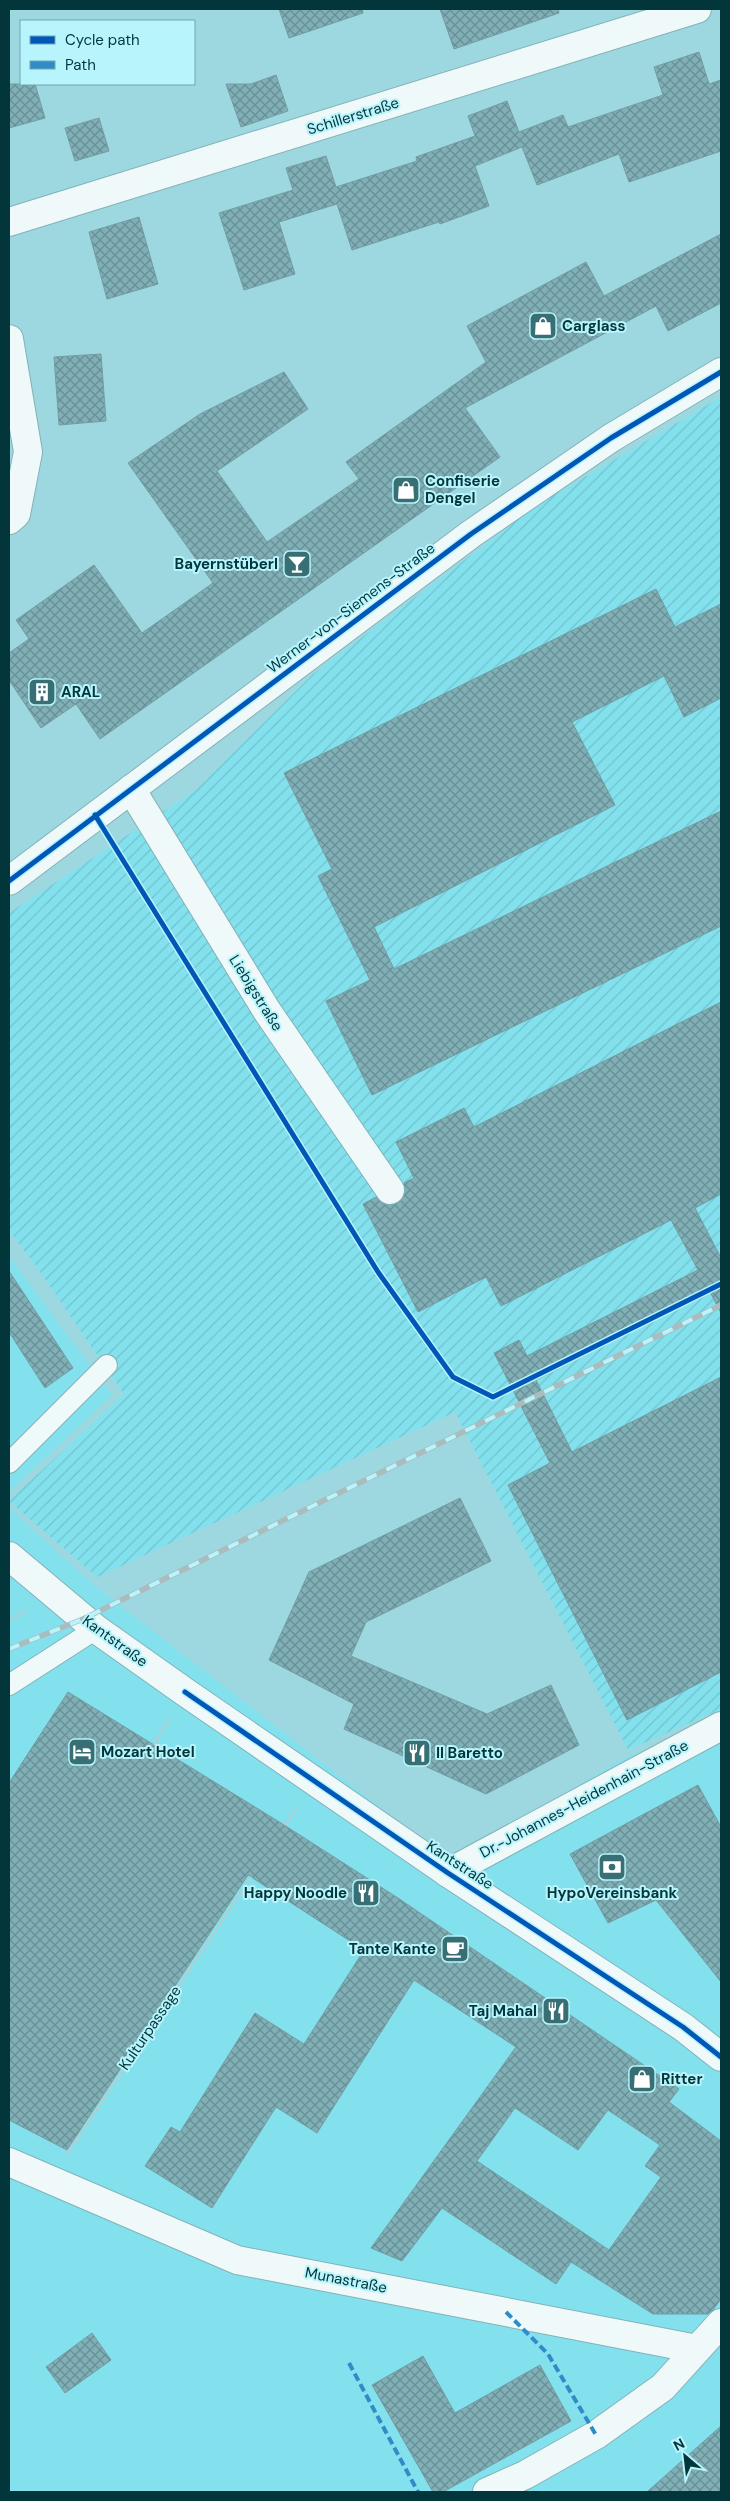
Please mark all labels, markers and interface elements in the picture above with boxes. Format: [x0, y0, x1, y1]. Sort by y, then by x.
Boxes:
legend [20, 20, 195, 85]
text: Cycle path [65, 30, 140, 50]
text: Path [65, 55, 96, 75]
street label: Schillerstraße [305, 93, 401, 139]
shop icon: Carglass [528, 311, 558, 341]
place label: Carglass [562, 316, 626, 336]
place label: Confiserie Dengel [425, 471, 500, 508]
shop icon: Confiserie Dengel [391, 475, 421, 505]
street label: Werner-von-Siemens-Straße [263, 538, 439, 678]
bar icon: Bayernstüberl [282, 549, 312, 579]
place label: Bayernstüberl [175, 554, 278, 574]
building icon: ARAL [27, 677, 57, 707]
place label: ARAL [61, 682, 100, 702]
street label: Liebigstraße [225, 951, 287, 1035]
street label: Kantstraße [78, 1611, 152, 1671]
street label: Dr.-Johannes-Heidenhain-Straße [476, 1735, 692, 1863]
hotel icon: Mozart Hotel [67, 1737, 97, 1767]
restaurant icon: Il Baretto [402, 1738, 432, 1768]
place label: Mozart Hotel [101, 1742, 195, 1762]
place label: Il Baretto [436, 1743, 503, 1763]
street label: Kantstraße [423, 1836, 497, 1894]
bank icon: HypoVereinsbank [597, 1852, 627, 1882]
restaurant icon: Happy Noodle [351, 1878, 381, 1908]
place label: Happy Noodle [244, 1883, 347, 1903]
place label: HypoVereinsbank [547, 1883, 678, 1903]
cafe icon: Tante Kante [440, 1934, 470, 1964]
place label: Tante Kante [349, 1939, 436, 1959]
street label: Kulturpassage [114, 1982, 186, 2074]
restaurant icon: Taj Mahal [541, 1996, 571, 2026]
place label: Taj Mahal [469, 2001, 537, 2021]
shop icon: Ritter [627, 2064, 657, 2094]
place label: Ritter [661, 2069, 703, 2089]
street label: Munastraße [303, 2262, 389, 2298]
north arrow [660, 2431, 710, 2481]
text: N [670, 2434, 688, 2455]

